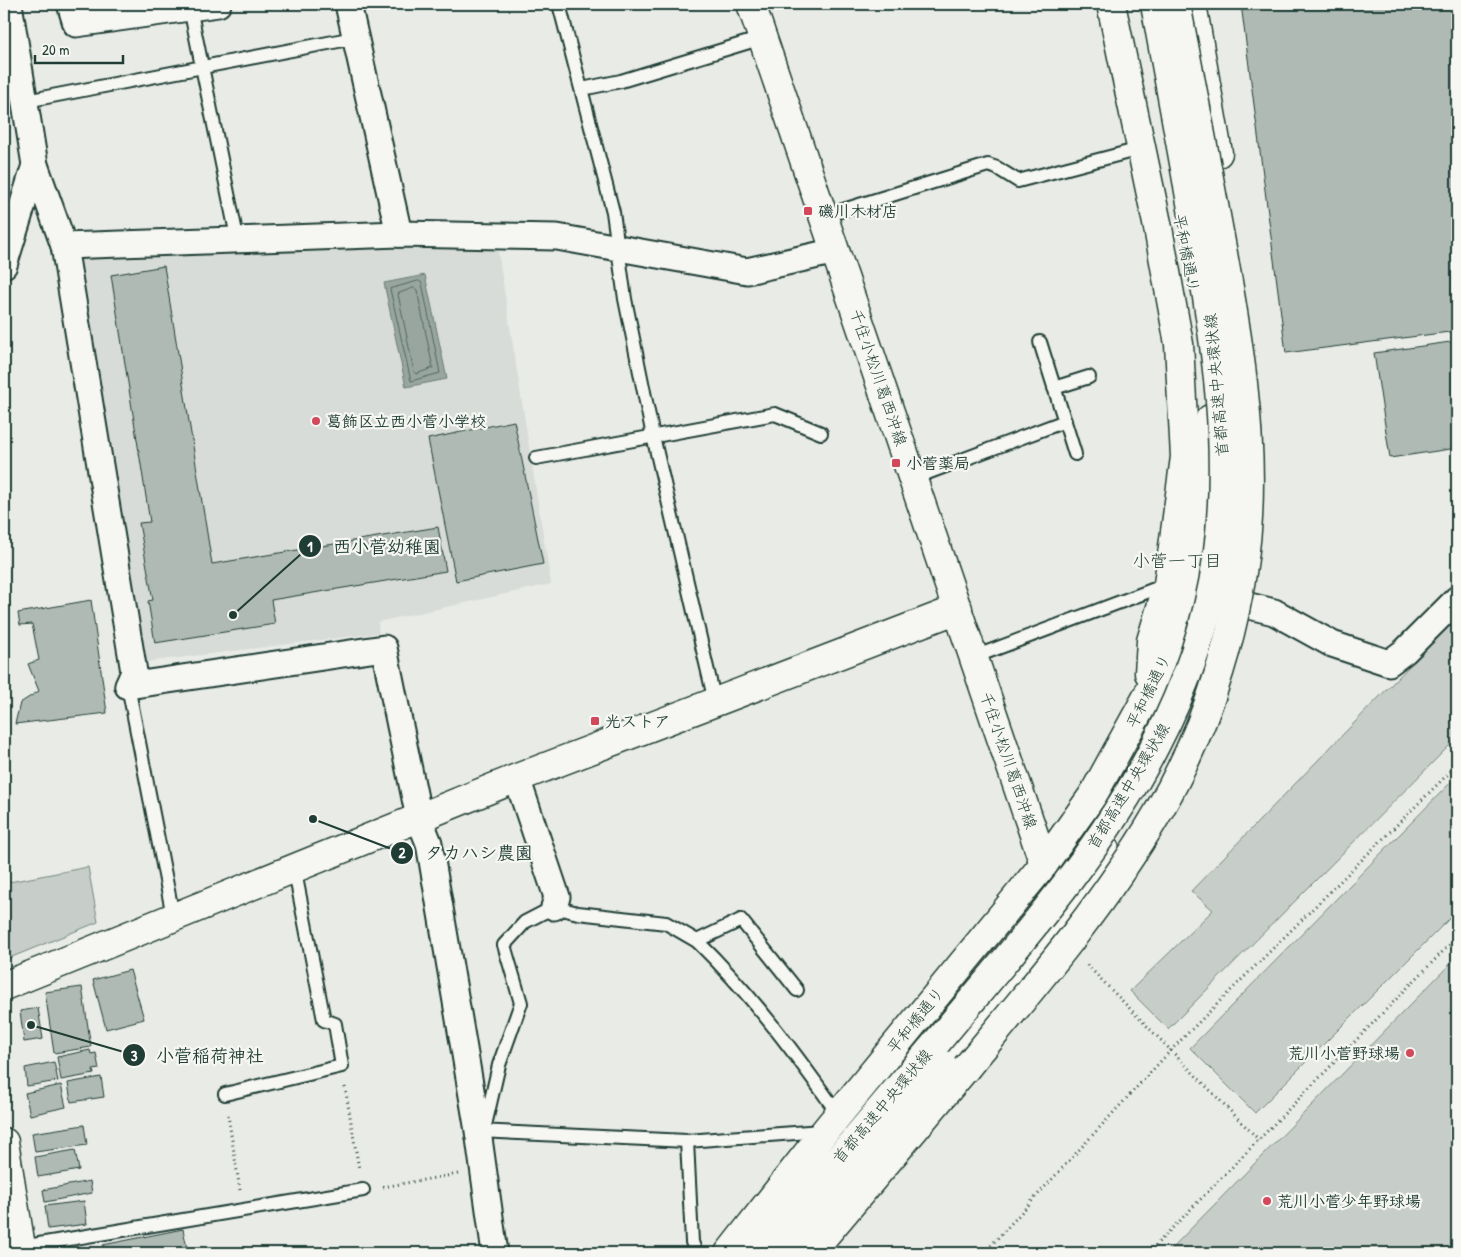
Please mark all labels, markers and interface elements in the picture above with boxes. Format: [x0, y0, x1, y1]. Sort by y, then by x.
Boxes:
scale bar [35, 32, 122, 64]
text: 20 m [42, 39, 69, 60]
place label: 磯川木材店 [818, 200, 898, 222]
marker: 磯川木材店 [802, 205, 814, 217]
street label: 平和橋通り [1169, 212, 1205, 294]
street label: 千住小松川葛西沖線 [845, 305, 913, 449]
street label: 首都高速中央環状線 [1199, 312, 1233, 458]
place label: 葛飾区立西小菅小学校 [326, 410, 486, 432]
marker: 葛飾区立西小菅小学校 [310, 415, 322, 427]
place label: 小菅薬局 [906, 452, 970, 474]
marker: 小菅薬局 [890, 457, 902, 469]
callout: 西小菅幼稚園 [298, 530, 451, 563]
text: 西小菅幼稚園 [333, 534, 441, 559]
text: 1 [307, 536, 313, 557]
district label: 小菅一丁目 [1132, 548, 1222, 573]
street label: 平和橋通り [1121, 650, 1175, 732]
street label: 千住小松川葛西沖線 [975, 688, 1043, 832]
place label: 光ストア [605, 710, 670, 732]
marker: 光ストア [589, 715, 601, 727]
street label: 首都高速中央環状線 [1081, 719, 1175, 853]
callout: タカハシ農園 [390, 836, 543, 869]
text: タカハシ農園 [425, 840, 533, 865]
text: 2 [398, 842, 406, 863]
street label: 平和橋通り [881, 982, 949, 1058]
callout: 小菅稲荷神社 [121, 1039, 274, 1072]
place label: 荒川小菅野球場 [1288, 1042, 1400, 1064]
text: 小菅稲荷神社 [156, 1043, 264, 1068]
street label: 首都高速中央環状線 [827, 1044, 937, 1168]
text: 3 [131, 1045, 138, 1066]
marker: 荒川小菅野球場 [1404, 1047, 1416, 1059]
place label: 荒川小菅少年野球場 [1277, 1190, 1421, 1212]
marker: 荒川小菅少年野球場 [1261, 1195, 1273, 1207]

